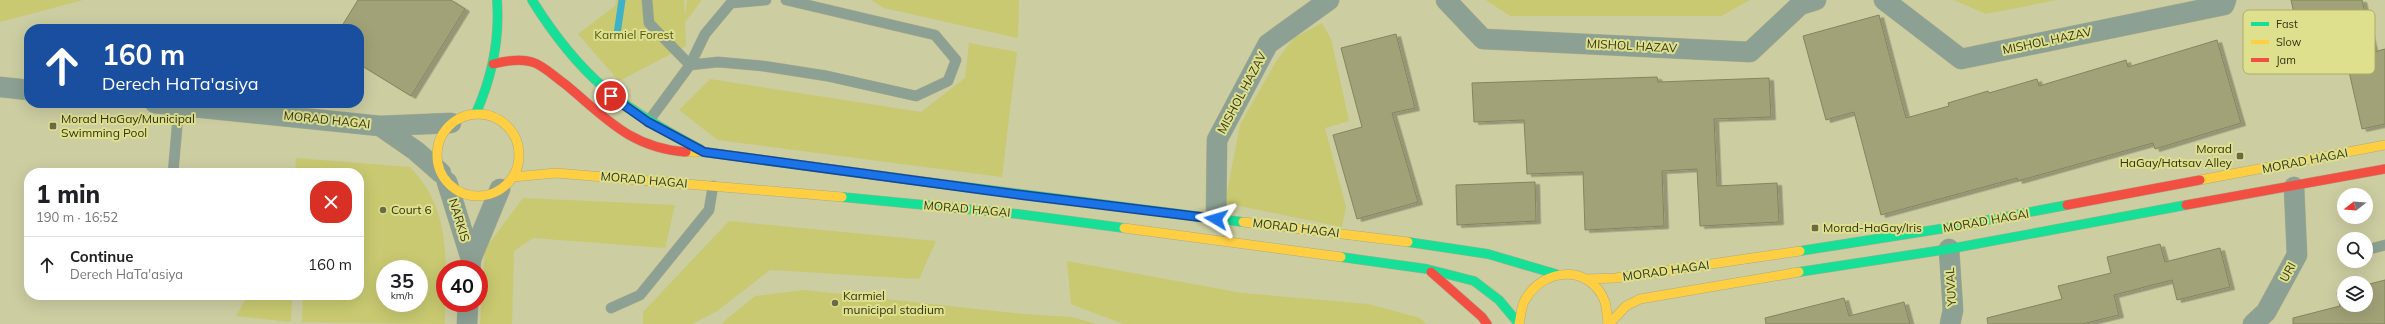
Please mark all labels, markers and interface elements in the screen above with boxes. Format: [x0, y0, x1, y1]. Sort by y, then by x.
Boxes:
legend [2243, 10, 2375, 74]
text: Fast [2276, 17, 2298, 31]
street label: MISHOL HAZAV [2001, 24, 2093, 57]
park label: Karmiel Forest [594, 27, 674, 42]
text: Slow [2276, 35, 2302, 49]
street label: MISHOL HAZAV [1586, 36, 1678, 55]
text: 160 m [102, 37, 185, 72]
icon: ahead [36, 40, 88, 92]
street label: MISHOL HAZAV [1214, 49, 1270, 136]
text: Jam [2276, 53, 2296, 67]
text: Derech HaTa'asiya [102, 72, 259, 95]
pin [594, 79, 628, 113]
icon: arrive [600, 85, 622, 107]
street label: MORAD HAGAI [283, 107, 371, 132]
place label: Morad HaGay/Municipal Swimming Pool [61, 111, 195, 140]
marker: Morad HaGay/Municipal Swimming Pool [48, 121, 58, 131]
place label: Morad HaGay/Hatsav Alley [2120, 141, 2233, 170]
street label: MORAD HAGAI [2261, 145, 2349, 176]
marker: Morad HaGay/Hatsav Alley [2235, 151, 2245, 161]
street label: MORAD HAGAI [600, 168, 688, 191]
text: 1 min [36, 179, 100, 209]
button: close [310, 181, 352, 223]
north arrow [2337, 188, 2373, 224]
map controls [2337, 188, 2373, 312]
street label: NARKIS [446, 196, 473, 243]
street label: MORAD HAGAI [923, 197, 1011, 220]
position arrow [1195, 198, 1237, 240]
place label: Court 6 [391, 202, 432, 217]
marker: Court 6 [378, 205, 388, 215]
street label: MORAD HAGAI [1942, 206, 2030, 235]
text: 190 m · 16:52 [36, 209, 118, 225]
street label: MORAD HAGAI [1252, 215, 1340, 240]
place label: Morad-HaGay/Iris [1823, 220, 1922, 235]
marker: Morad-HaGay/Iris [1810, 223, 1820, 233]
button: search [2337, 232, 2373, 268]
text: Continue [70, 247, 133, 266]
icon: ahead [36, 254, 58, 276]
text: 160 m [308, 255, 352, 274]
street label: MORAD HAGAI [1622, 257, 1710, 284]
street label: URI [2276, 259, 2299, 284]
speed limit sign: 40 [436, 260, 488, 312]
text: Derech HaTa'asiya [70, 266, 183, 282]
street label: YUVAL [1942, 267, 1959, 308]
text: 35 [390, 268, 414, 293]
button: layers [2337, 276, 2373, 312]
place label: Karmiel municipal stadium [843, 288, 944, 317]
text: km/h [391, 289, 413, 302]
marker: Karmiel municipal stadium [830, 298, 840, 308]

